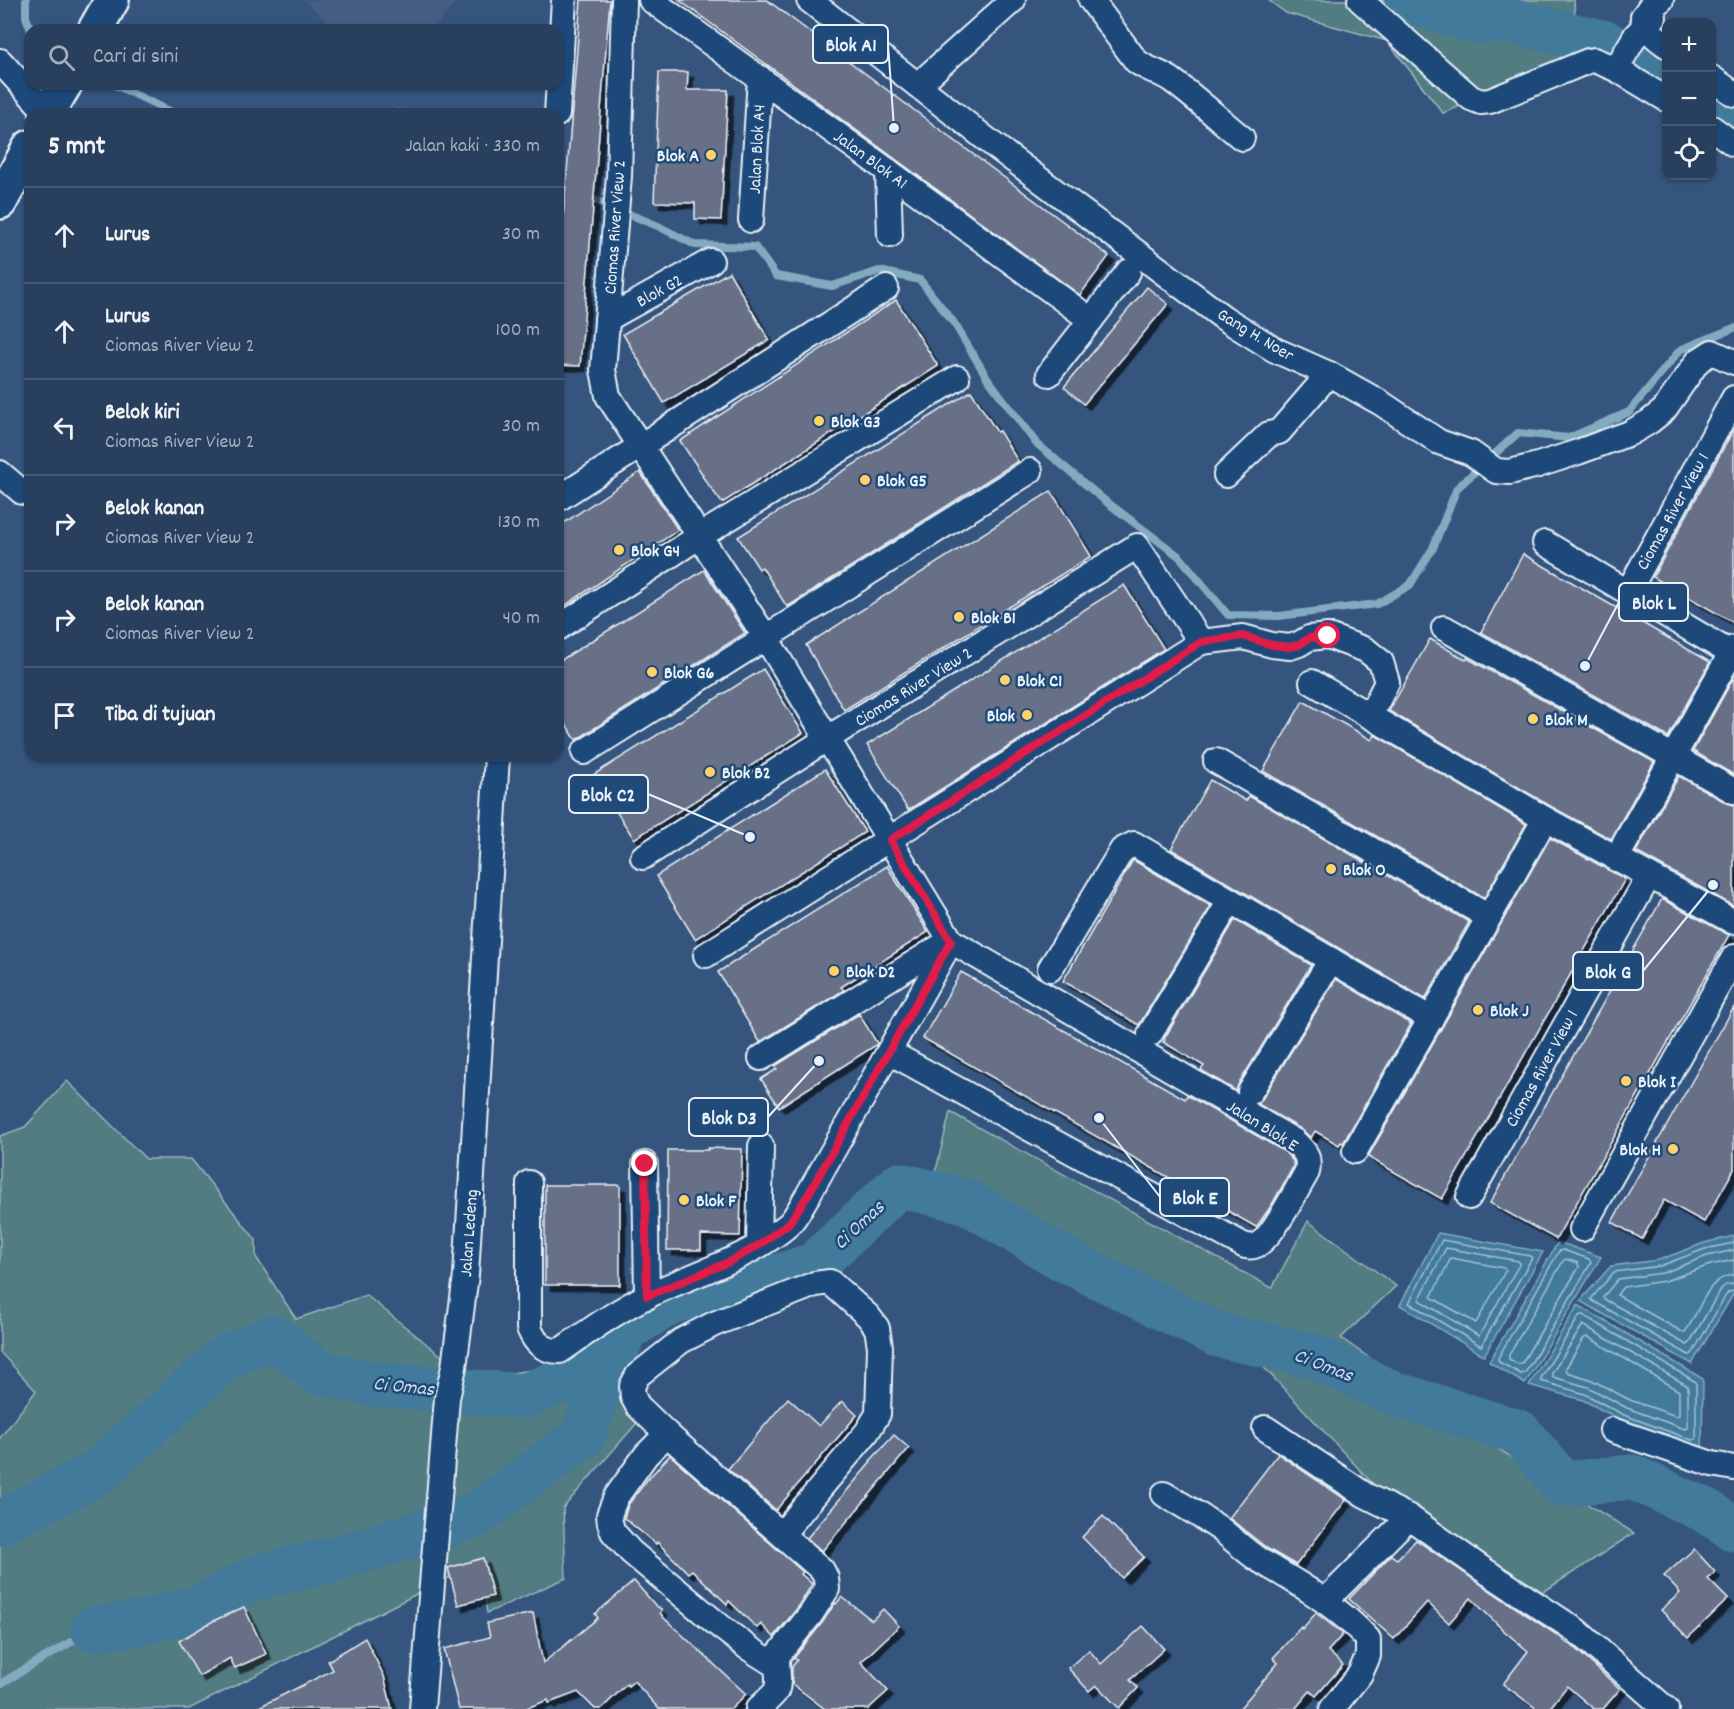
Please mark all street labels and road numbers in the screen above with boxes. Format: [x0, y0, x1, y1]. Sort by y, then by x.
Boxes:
street label: Jalan Blok A4 [744, 104, 773, 195]
street label: Jalan Blok A1 [827, 126, 912, 196]
street label: Ciomas River View 2 [599, 159, 634, 295]
street label: Blok G2 [633, 269, 688, 315]
street label: Gang H. Noer [1212, 303, 1298, 369]
street label: Ciomas River View 1 [1632, 449, 1717, 575]
street label: Ciomas River View 2 [851, 642, 978, 734]
street label: Ciomas River View 1 [1501, 1006, 1586, 1132]
street label: Jalan Blok E [1221, 1095, 1303, 1159]
street label: Jalan Ledeng [455, 1188, 486, 1278]

